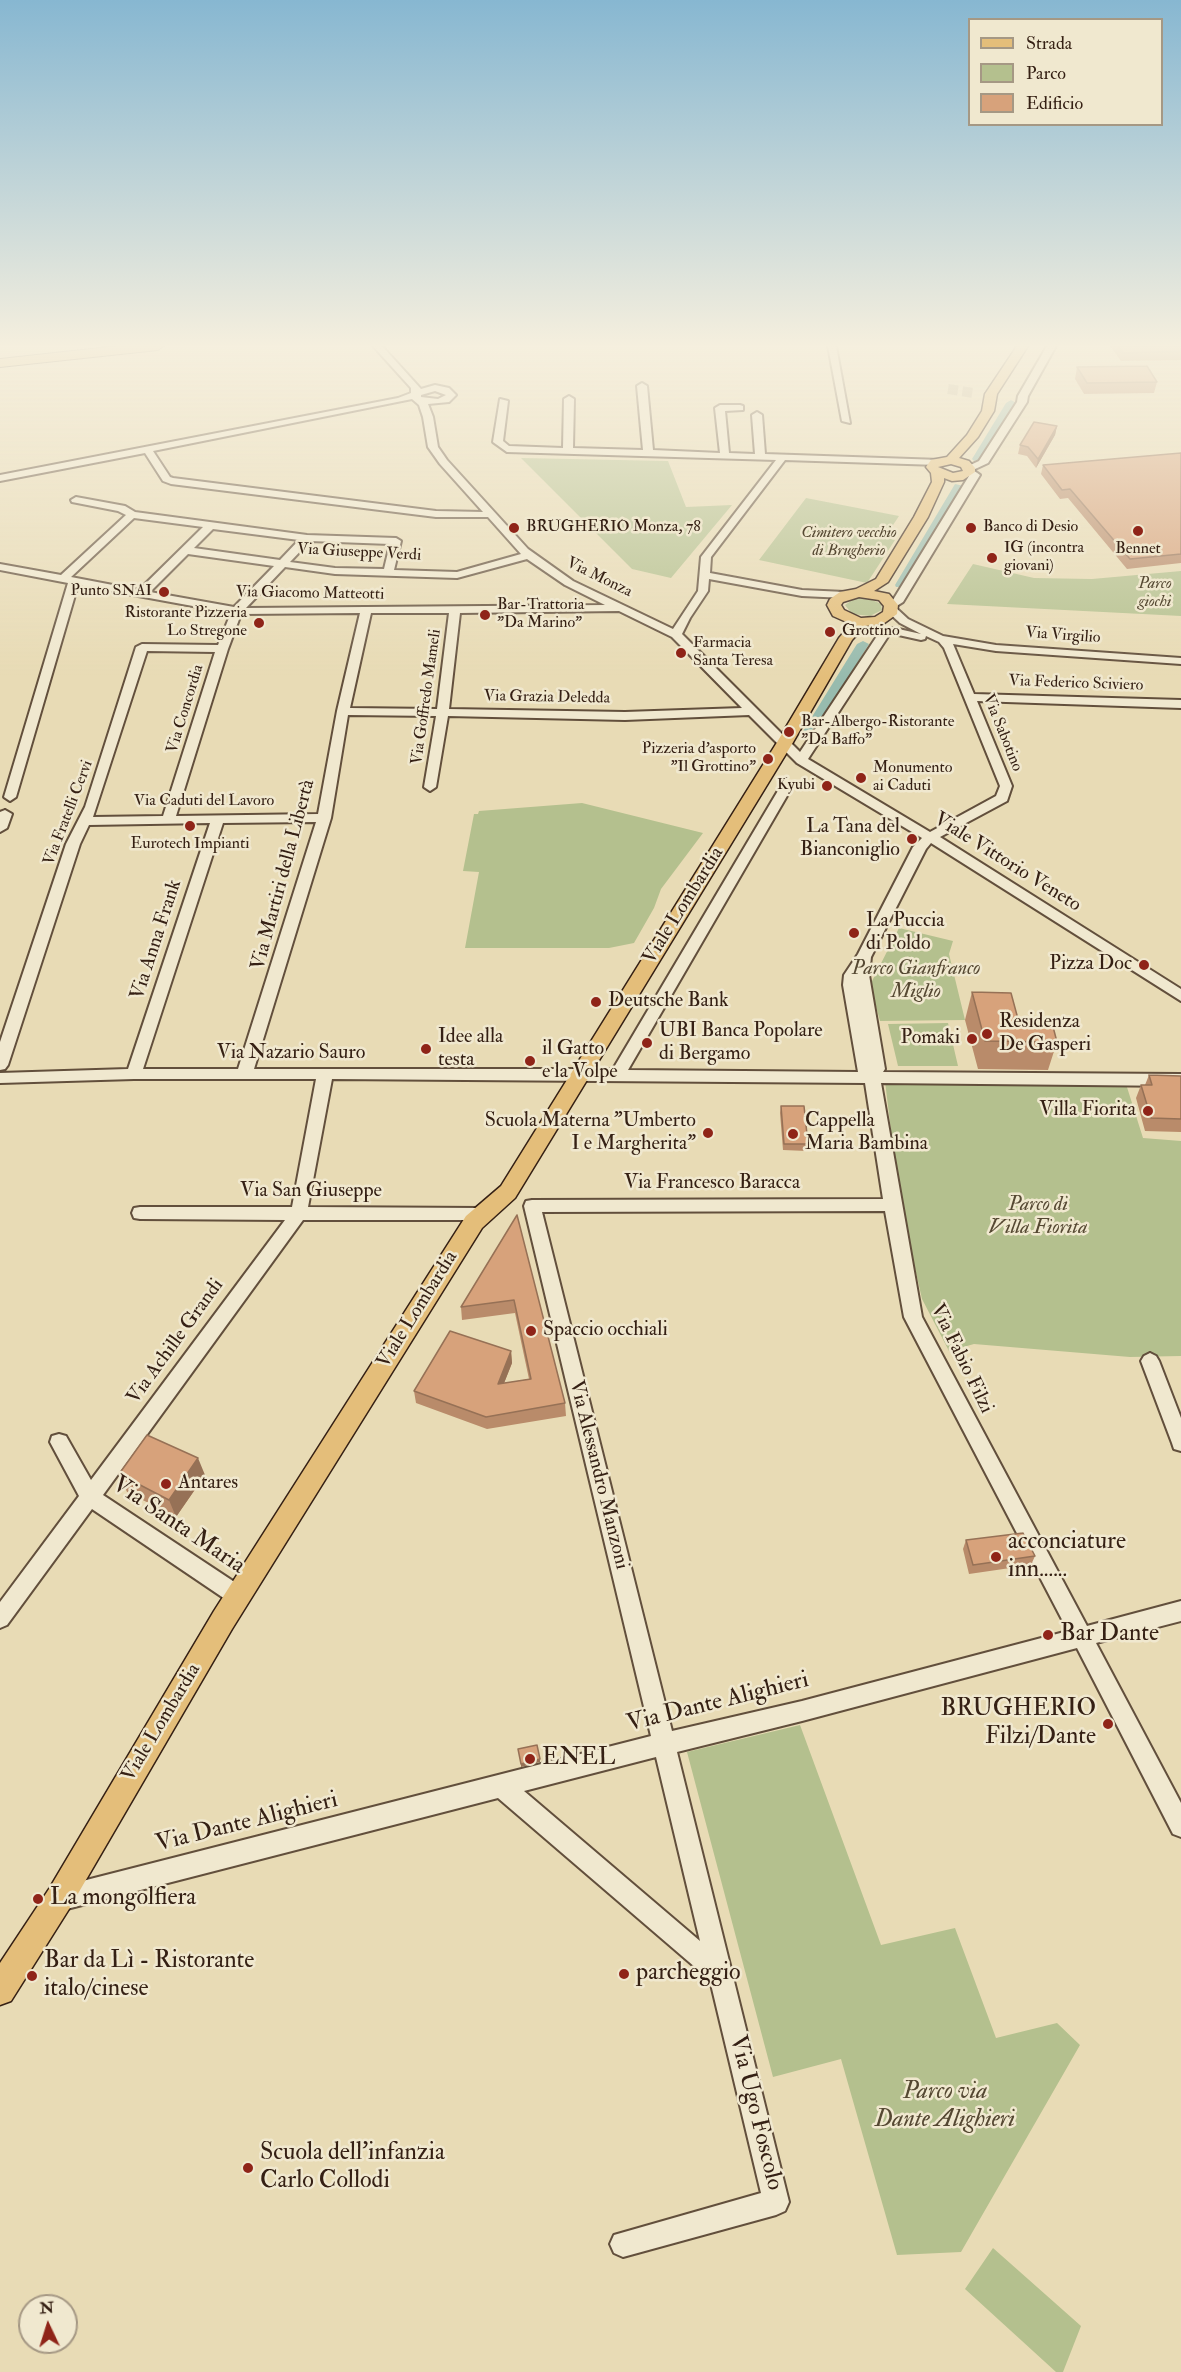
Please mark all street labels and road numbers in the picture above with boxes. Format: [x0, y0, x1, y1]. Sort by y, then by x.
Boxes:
street label: Via Giuseppe Verdi [296, 540, 422, 566]
street label: Via Monza [563, 554, 635, 602]
street label: Via Giacomo Matteotti [236, 583, 384, 605]
street label: Via Virgilio [1025, 624, 1101, 648]
street label: Via Goffredo Mameli [408, 628, 446, 766]
street label: Via Concordia [163, 662, 209, 756]
street label: Via Federico Sciviero [1008, 672, 1144, 696]
street label: Via Grazia Deledda [484, 687, 610, 709]
street label: Via Sabotino [978, 691, 1026, 775]
street label: Via Fratelli Cervi [40, 758, 98, 868]
street label: Via Martiri della Libertà [247, 777, 321, 973]
street label: Via Caduti del Lavoro [134, 792, 274, 812]
street label: Viale Vittorio Veneto [929, 808, 1085, 918]
street label: Viale Lombardia [638, 843, 730, 969]
street label: Via Anna Frank [126, 877, 188, 1003]
street label: Via Nazario Sauro [217, 1042, 365, 1066]
street label: Via Francesco Baracca [624, 1172, 800, 1196]
street label: Via San Giuseppe [240, 1180, 382, 1204]
street label: Viale Lombardia [372, 1247, 464, 1373]
street label: Via Achille Grandi [122, 1275, 230, 1409]
street label: Via Fabio Filzi [924, 1300, 998, 1418]
street label: Via Alessandro Manzoni [563, 1378, 633, 1572]
street label: Via Santa Maria [106, 1471, 250, 1581]
street label: Viale Lombardia [117, 1660, 207, 1786]
street label: Via Dante Alighieri [624, 1666, 812, 1740]
street label: Via Dante Alighieri [153, 1786, 341, 1860]
street label: Via Ugo Foscolo [722, 2032, 788, 2194]

